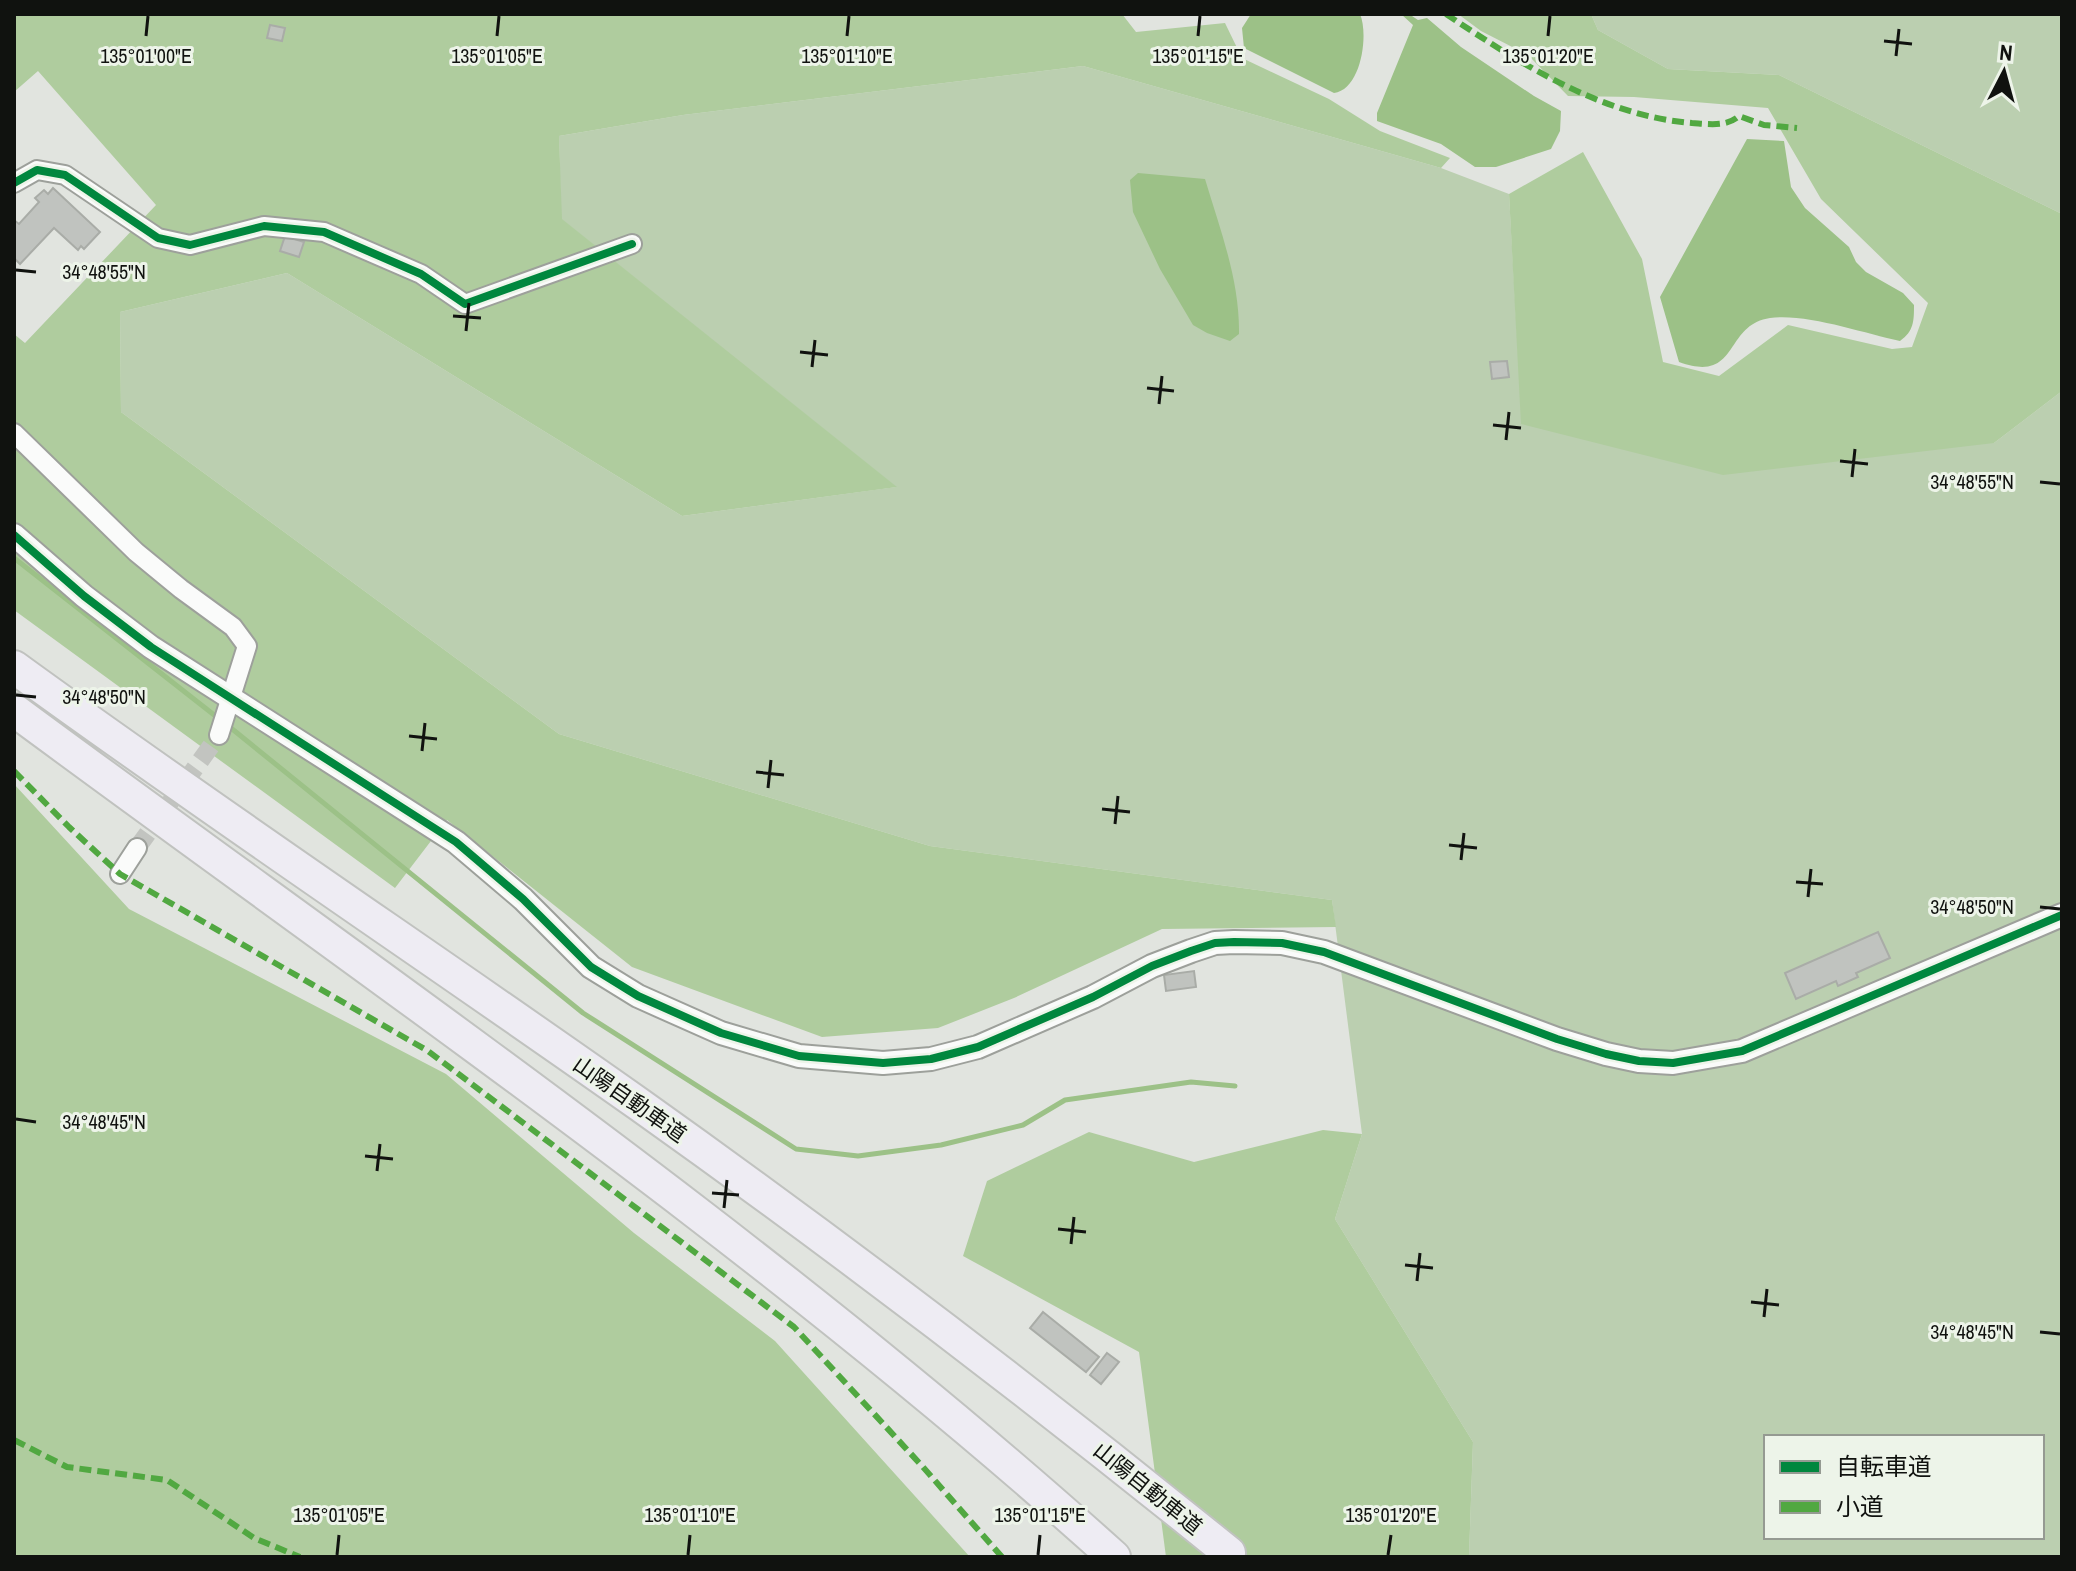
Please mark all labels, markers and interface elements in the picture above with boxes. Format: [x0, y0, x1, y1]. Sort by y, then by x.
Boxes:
north arrow [1964, 32, 2044, 112]
text: N [1998, 37, 2014, 68]
text: 135°01'00"E [100, 42, 192, 69]
text: 135°01'05"E [451, 42, 543, 69]
text: 135°01'10"E [801, 42, 893, 69]
text: 135°01'15"E [1152, 42, 1244, 69]
text: 135°01'20"E [1502, 42, 1594, 69]
text: 34°48'55"N [62, 258, 146, 285]
text: 34°48'55"N [1930, 468, 2014, 495]
text: 34°48'50"N [62, 683, 146, 710]
text: 34°48'50"N [1930, 893, 2014, 920]
street label: 山陽自動車道 [567, 1049, 693, 1149]
text: 34°48'45"N [62, 1108, 146, 1135]
text: 34°48'45"N [1930, 1318, 2014, 1345]
street label: 山陽自動車道 [1087, 1435, 1209, 1541]
legend [1764, 1435, 2044, 1539]
text: 自転車道 [1836, 1450, 1932, 1482]
text: 小道 [1836, 1490, 1884, 1522]
text: 135°01'05"E [293, 1501, 385, 1528]
text: 135°01'10"E [644, 1501, 736, 1528]
text: 135°01'15"E [994, 1501, 1086, 1528]
text: 135°01'20"E [1345, 1501, 1437, 1528]

